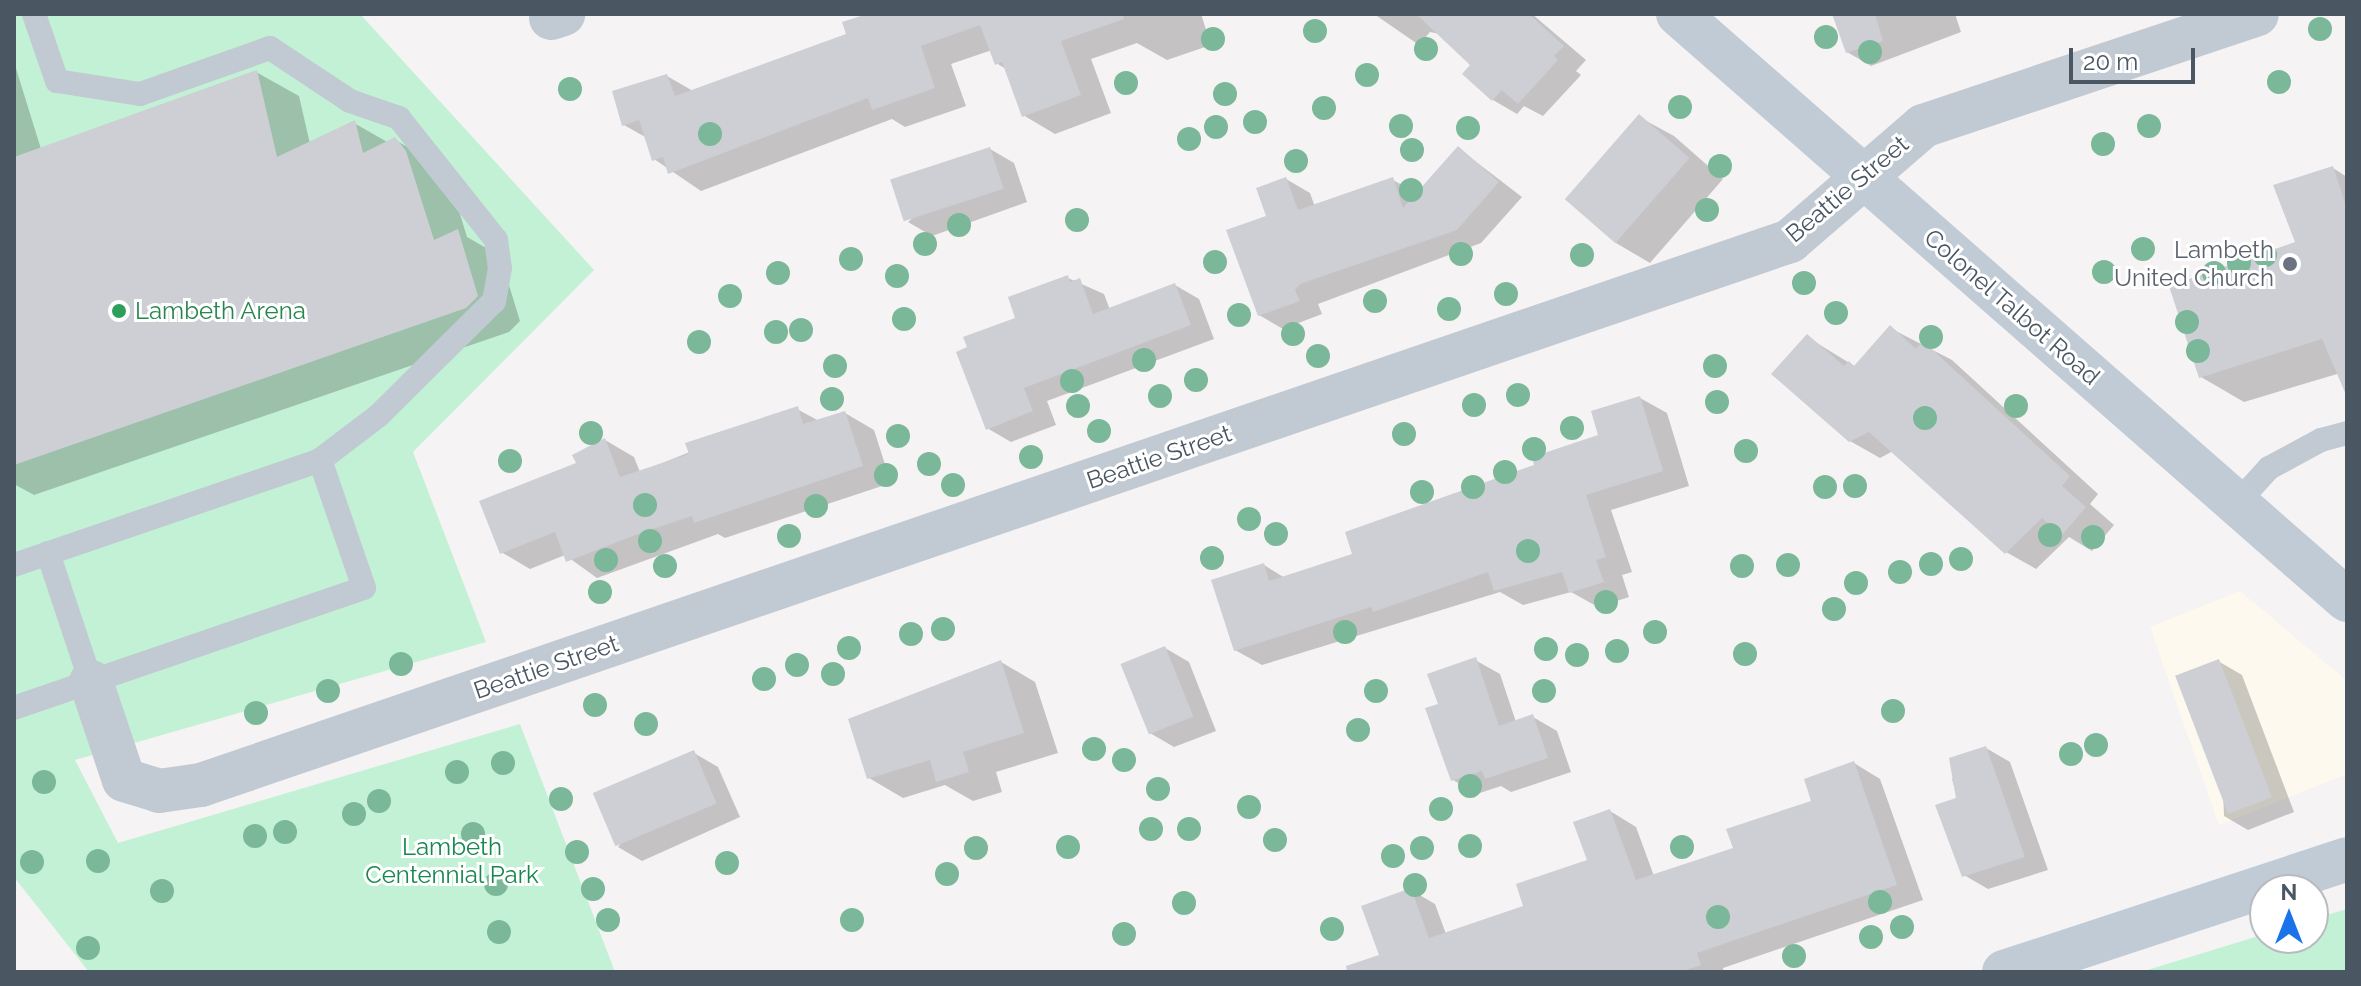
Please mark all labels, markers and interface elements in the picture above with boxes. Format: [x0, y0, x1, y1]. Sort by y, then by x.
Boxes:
scale bar [2073, 32, 2199, 82]
text: 20 m [2083, 47, 2138, 76]
street label: Beattie Street [1780, 129, 1914, 249]
street label: Colonel Talbot Road [1918, 222, 2106, 392]
place label: Lambeth United Church [2114, 236, 2274, 292]
marker: Lambeth United Church [2281, 255, 2299, 273]
place label: Lambeth Arena [135, 297, 306, 325]
marker: Lambeth Arena [110, 302, 128, 320]
street label: Beattie Street [1083, 419, 1235, 495]
street label: Beattie Street [470, 629, 622, 705]
park label: Lambeth Centennial Park [365, 833, 539, 889]
north arrow [2249, 874, 2329, 954]
text: N [2281, 879, 2297, 905]

